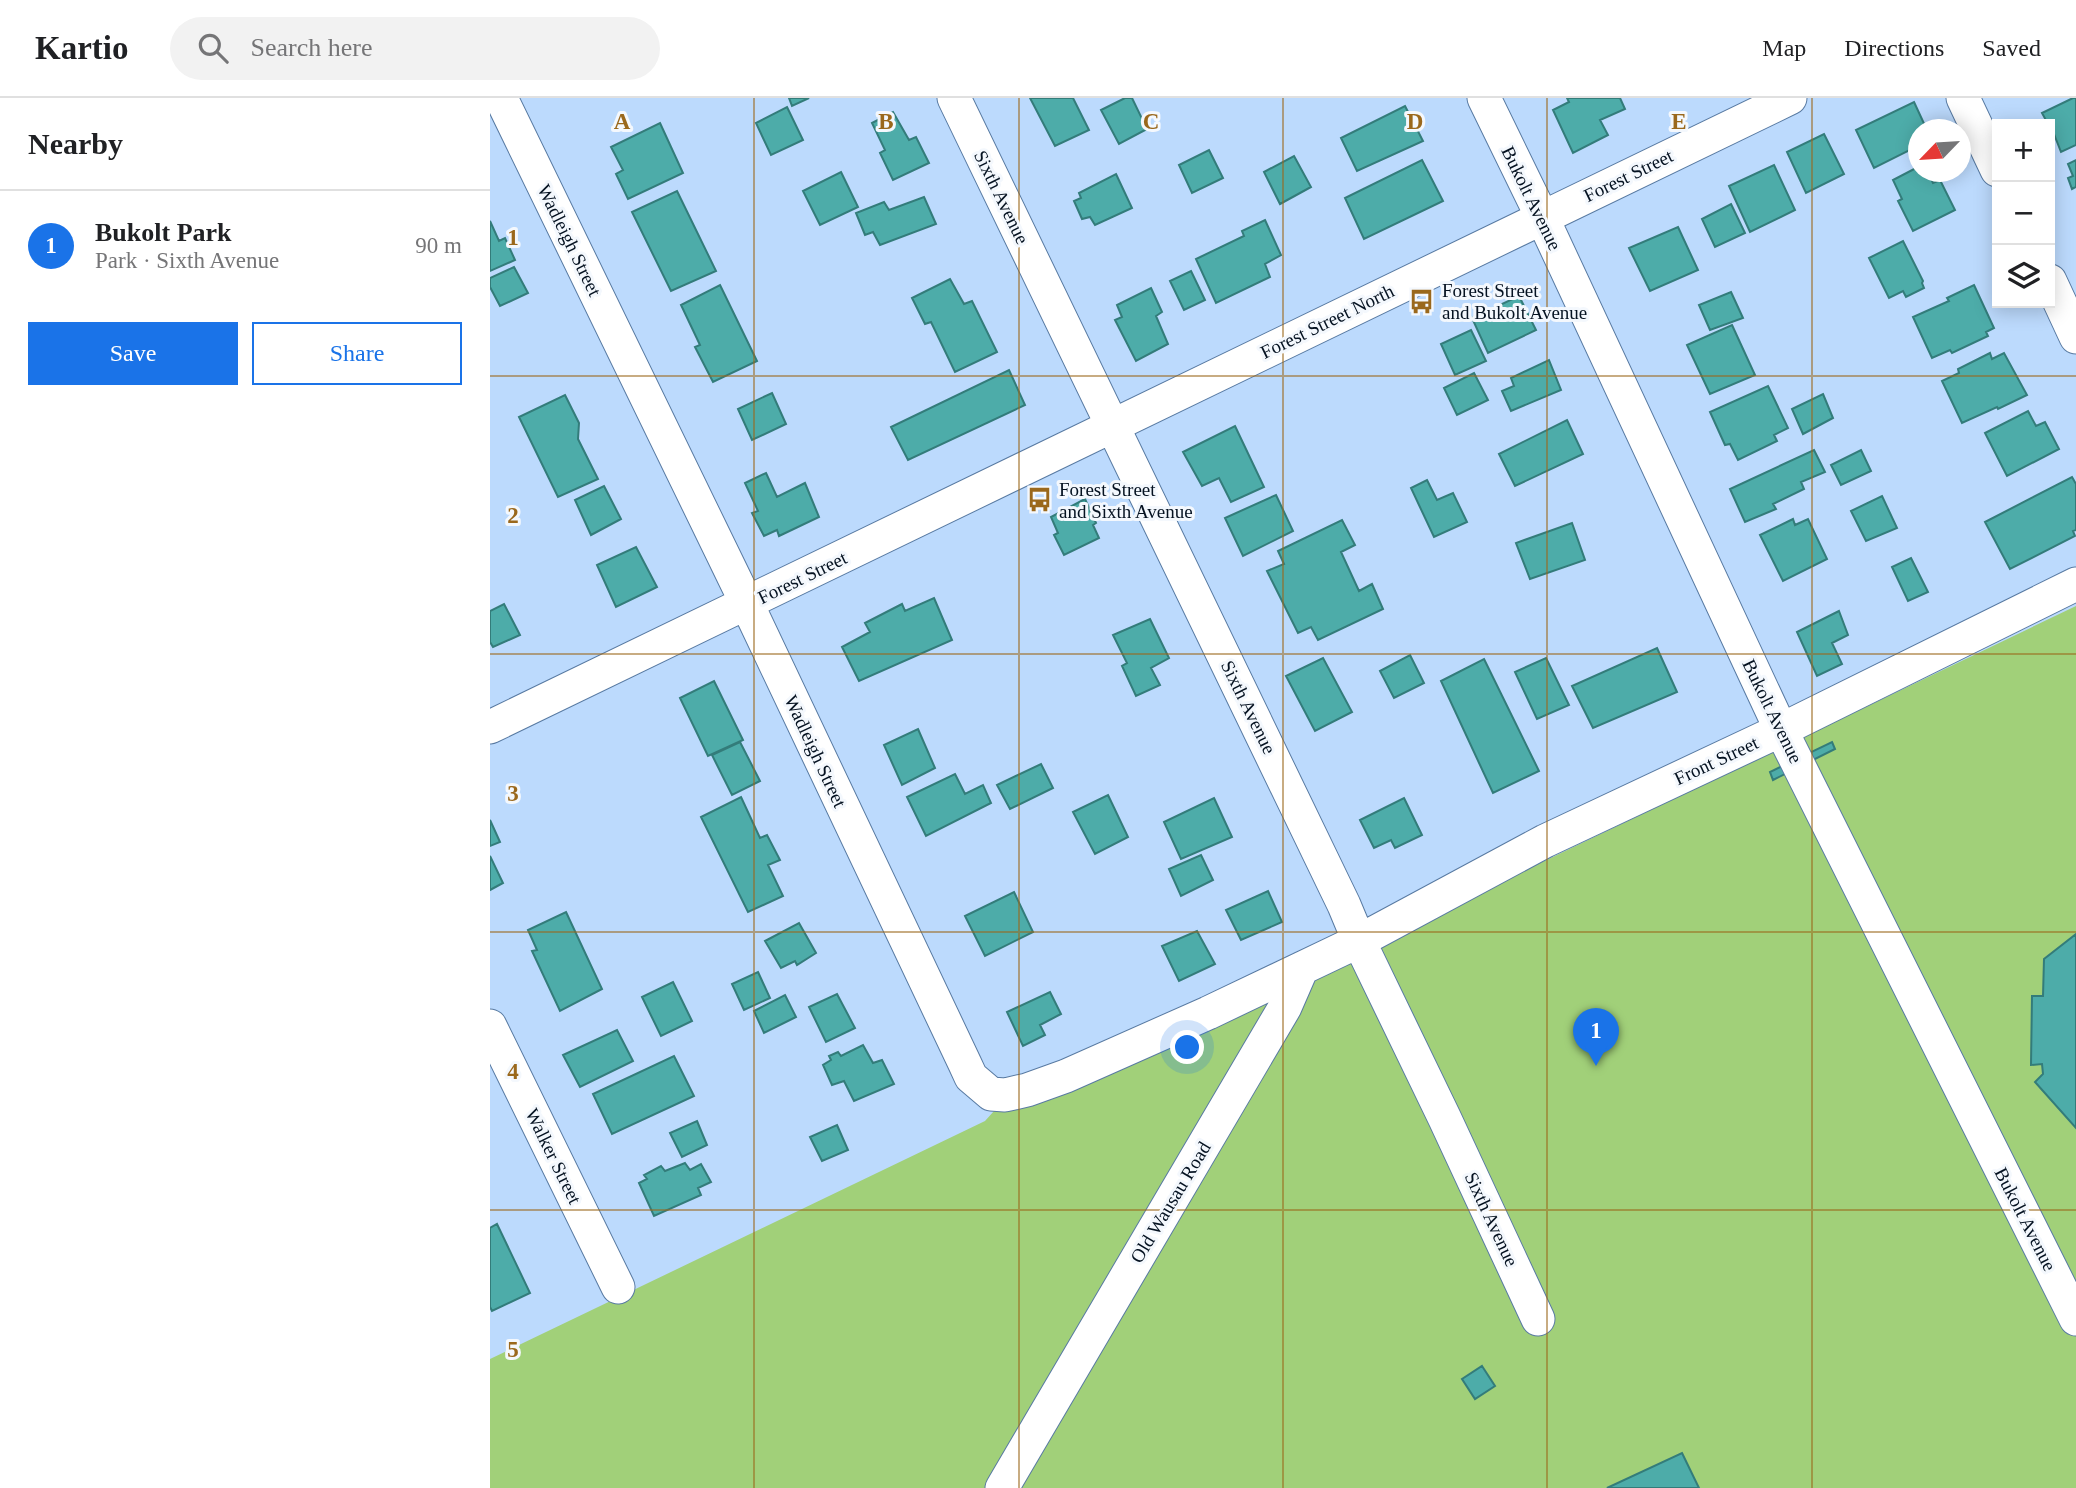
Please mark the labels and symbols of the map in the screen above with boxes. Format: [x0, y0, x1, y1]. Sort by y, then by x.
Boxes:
text: A [614, 109, 631, 134]
text: B [878, 109, 894, 134]
text: C [1143, 109, 1159, 134]
text: D [1407, 109, 1423, 134]
text: E [1671, 109, 1687, 134]
north arrow [1908, 119, 1971, 182]
street label: Bukolt Avenue [1497, 143, 1566, 254]
street label: Forest Street [1580, 145, 1677, 206]
street label: Sixth Avenue [970, 147, 1033, 247]
street label: Wadleigh Street [534, 181, 606, 300]
text: 1 [507, 225, 519, 250]
street label: Forest Street North [1257, 280, 1398, 363]
place label: Forest Street and Bukolt Avenue [1442, 280, 1587, 323]
bus stop icon: Forest Street and Bukolt Avenue [1408, 287, 1436, 315]
place label: Forest Street and Sixth Avenue [1059, 479, 1193, 522]
bus stop icon: Forest Street and Sixth Avenue [1025, 486, 1053, 514]
text: 2 [507, 503, 519, 528]
street label: Forest Street [754, 547, 851, 608]
street label: Bukolt Avenue [1738, 656, 1807, 767]
street label: Sixth Avenue [1217, 657, 1280, 757]
street label: Wadleigh Street [780, 692, 851, 811]
street label: Front Street [1671, 732, 1762, 789]
text: 3 [507, 781, 519, 806]
pin: 1 [1573, 1008, 1619, 1066]
your location [1170, 1030, 1204, 1064]
text: 4 [507, 1059, 519, 1084]
street label: Walker Street [521, 1105, 586, 1208]
street label: Old Wausau Road [1126, 1138, 1215, 1267]
street label: Bukolt Avenue [1991, 1164, 2061, 1274]
street label: Sixth Avenue [1461, 1169, 1523, 1270]
text: 5 [507, 1337, 519, 1362]

